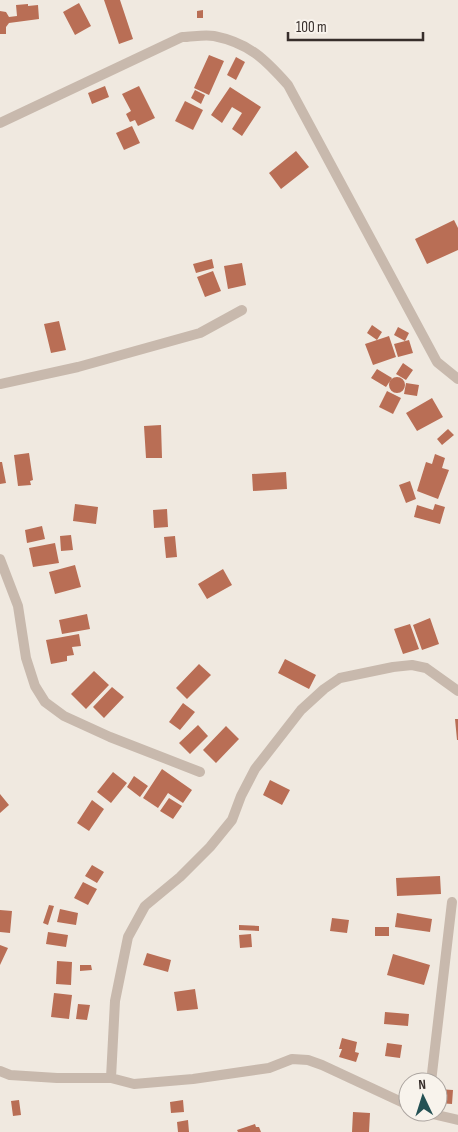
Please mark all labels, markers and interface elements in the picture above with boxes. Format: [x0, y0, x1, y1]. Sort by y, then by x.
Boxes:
scale bar [288, 10, 423, 42]
text: 100 m [296, 18, 327, 37]
north arrow [398, 1072, 448, 1122]
text: N [418, 1076, 426, 1093]

